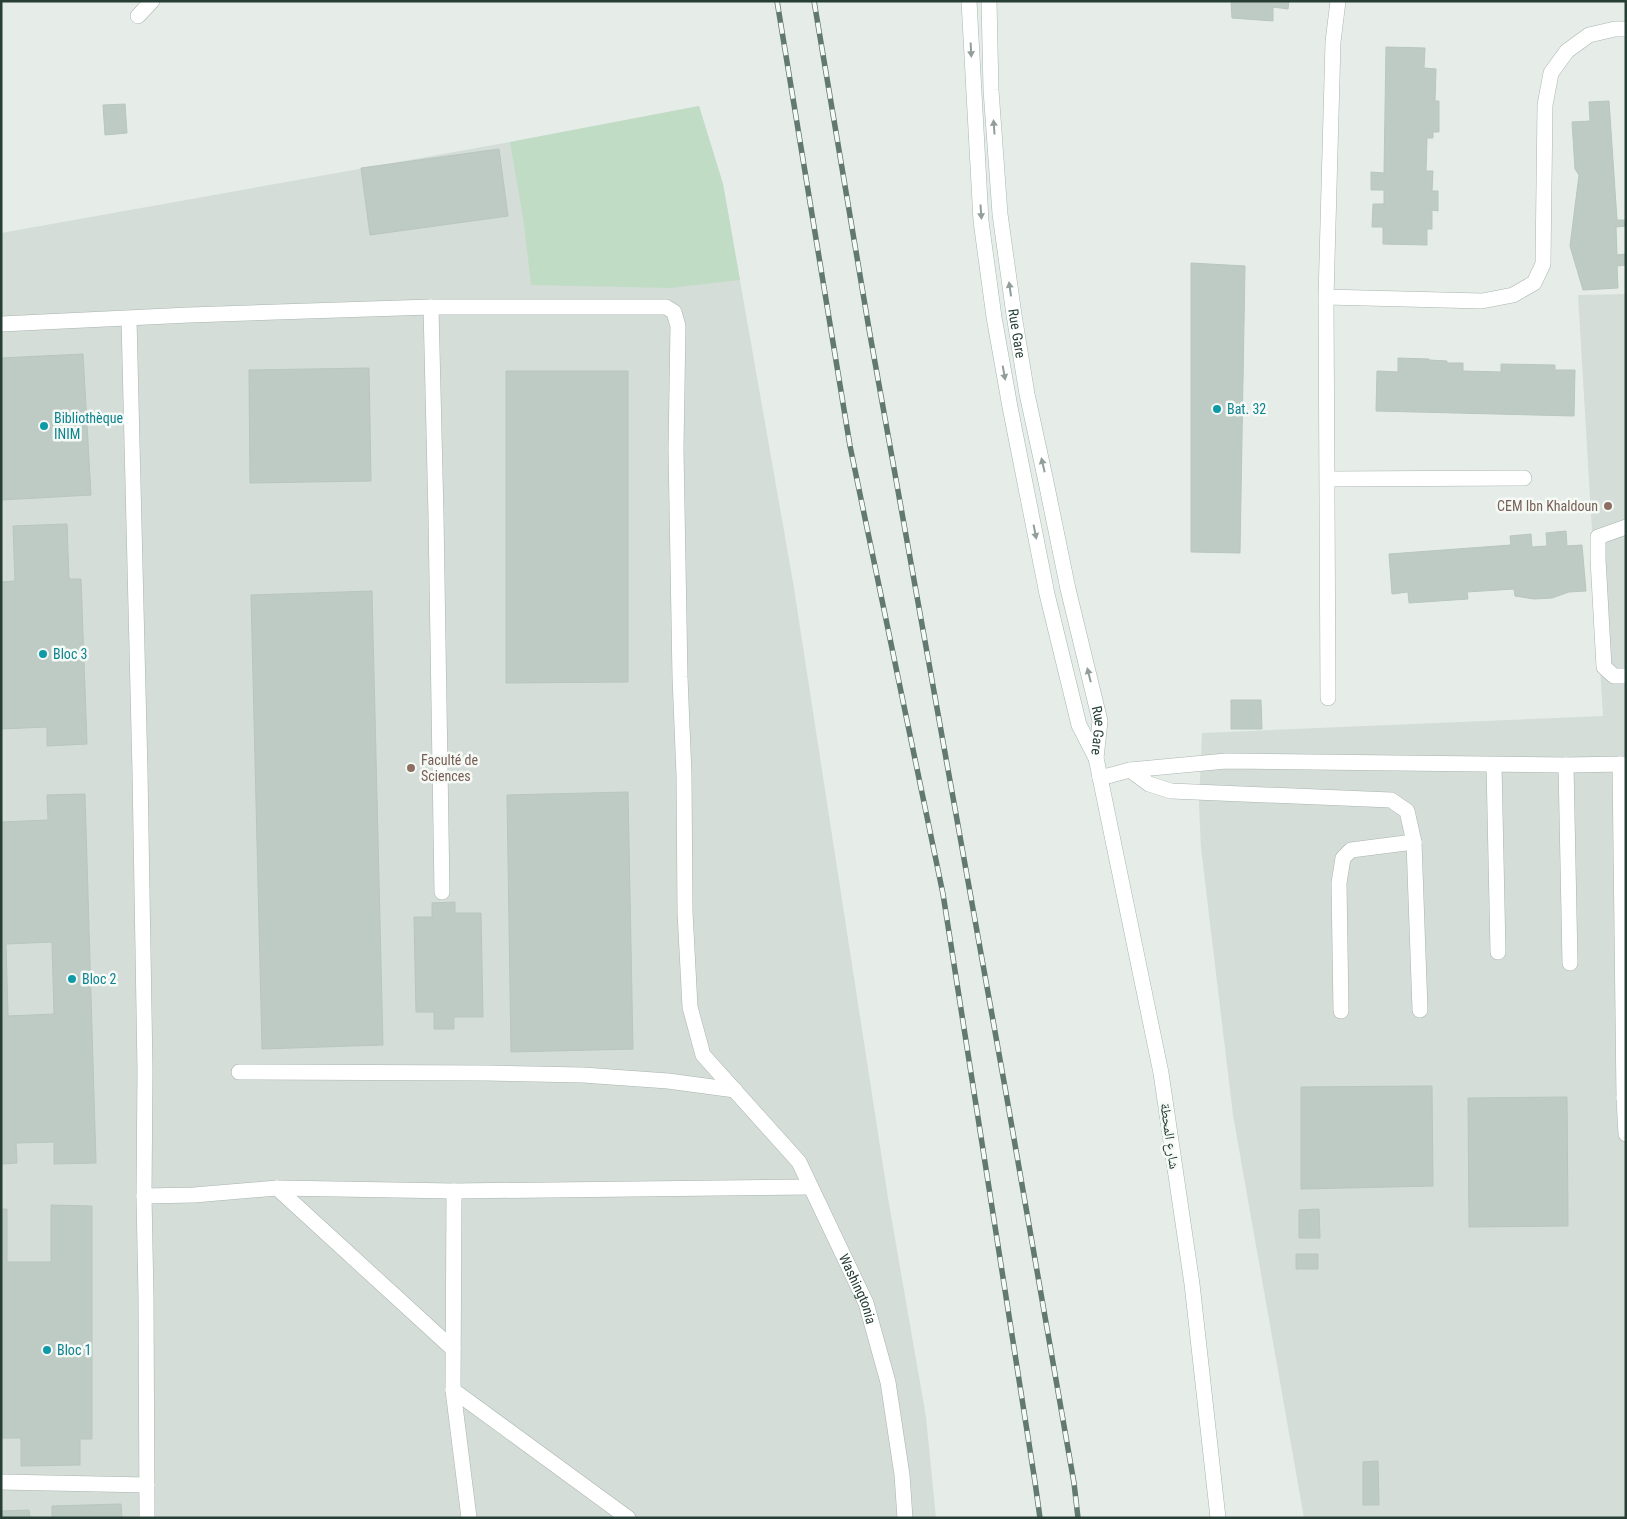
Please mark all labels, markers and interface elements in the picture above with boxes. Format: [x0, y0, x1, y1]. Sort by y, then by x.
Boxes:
one-way arrow [967, 42, 975, 58]
one-way arrow [989, 119, 997, 135]
one-way arrow [977, 204, 985, 220]
one-way arrow [1006, 280, 1014, 296]
street label: Rue Gare [1005, 308, 1029, 360]
one-way arrow [1001, 365, 1009, 381]
place label: Bat. 32 [1227, 401, 1266, 417]
marker: Bat. 32 [1211, 403, 1223, 415]
place label: Bibliothèque INIM [54, 410, 123, 442]
marker: Bibliothèque INIM [38, 420, 50, 432]
one-way arrow [1039, 458, 1047, 473]
place label: CEM Ibn Khaldoun [1497, 498, 1598, 514]
marker: CEM Ibn Khaldoun [1602, 500, 1614, 512]
one-way arrow [1031, 525, 1039, 540]
place label: Bloc 3 [53, 646, 87, 662]
marker: Bloc 3 [37, 648, 49, 660]
one-way arrow [1085, 668, 1093, 683]
street label: Rue Gare [1088, 704, 1108, 756]
place label: Faculté de Sciences [421, 752, 479, 784]
marker: Faculté de Sciences [405, 762, 417, 774]
place label: Bloc 2 [82, 971, 117, 987]
marker: Bloc 2 [66, 973, 78, 985]
street label: شارع المحطة [1155, 1102, 1183, 1170]
street label: Washingtonia [836, 1251, 879, 1326]
place label: Bloc 1 [57, 1342, 91, 1358]
marker: Bloc 1 [41, 1344, 53, 1356]

